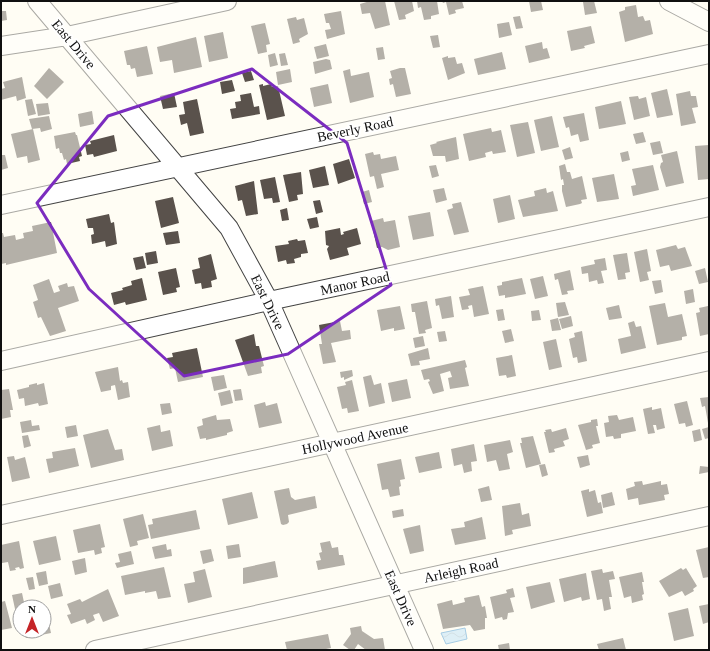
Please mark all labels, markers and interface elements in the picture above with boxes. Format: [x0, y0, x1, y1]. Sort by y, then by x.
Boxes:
street label: East Drive [49, 17, 98, 72]
street label: Beverly Road [316, 114, 395, 145]
street label: Manor Road [319, 269, 391, 298]
street label: East Drive [248, 272, 287, 332]
street label: Hollywood Avenue [301, 420, 410, 457]
street label: Arleigh Road [422, 555, 500, 586]
street label: East Drive [382, 568, 419, 628]
north arrow [12, 599, 52, 639]
text: N [28, 603, 36, 615]

